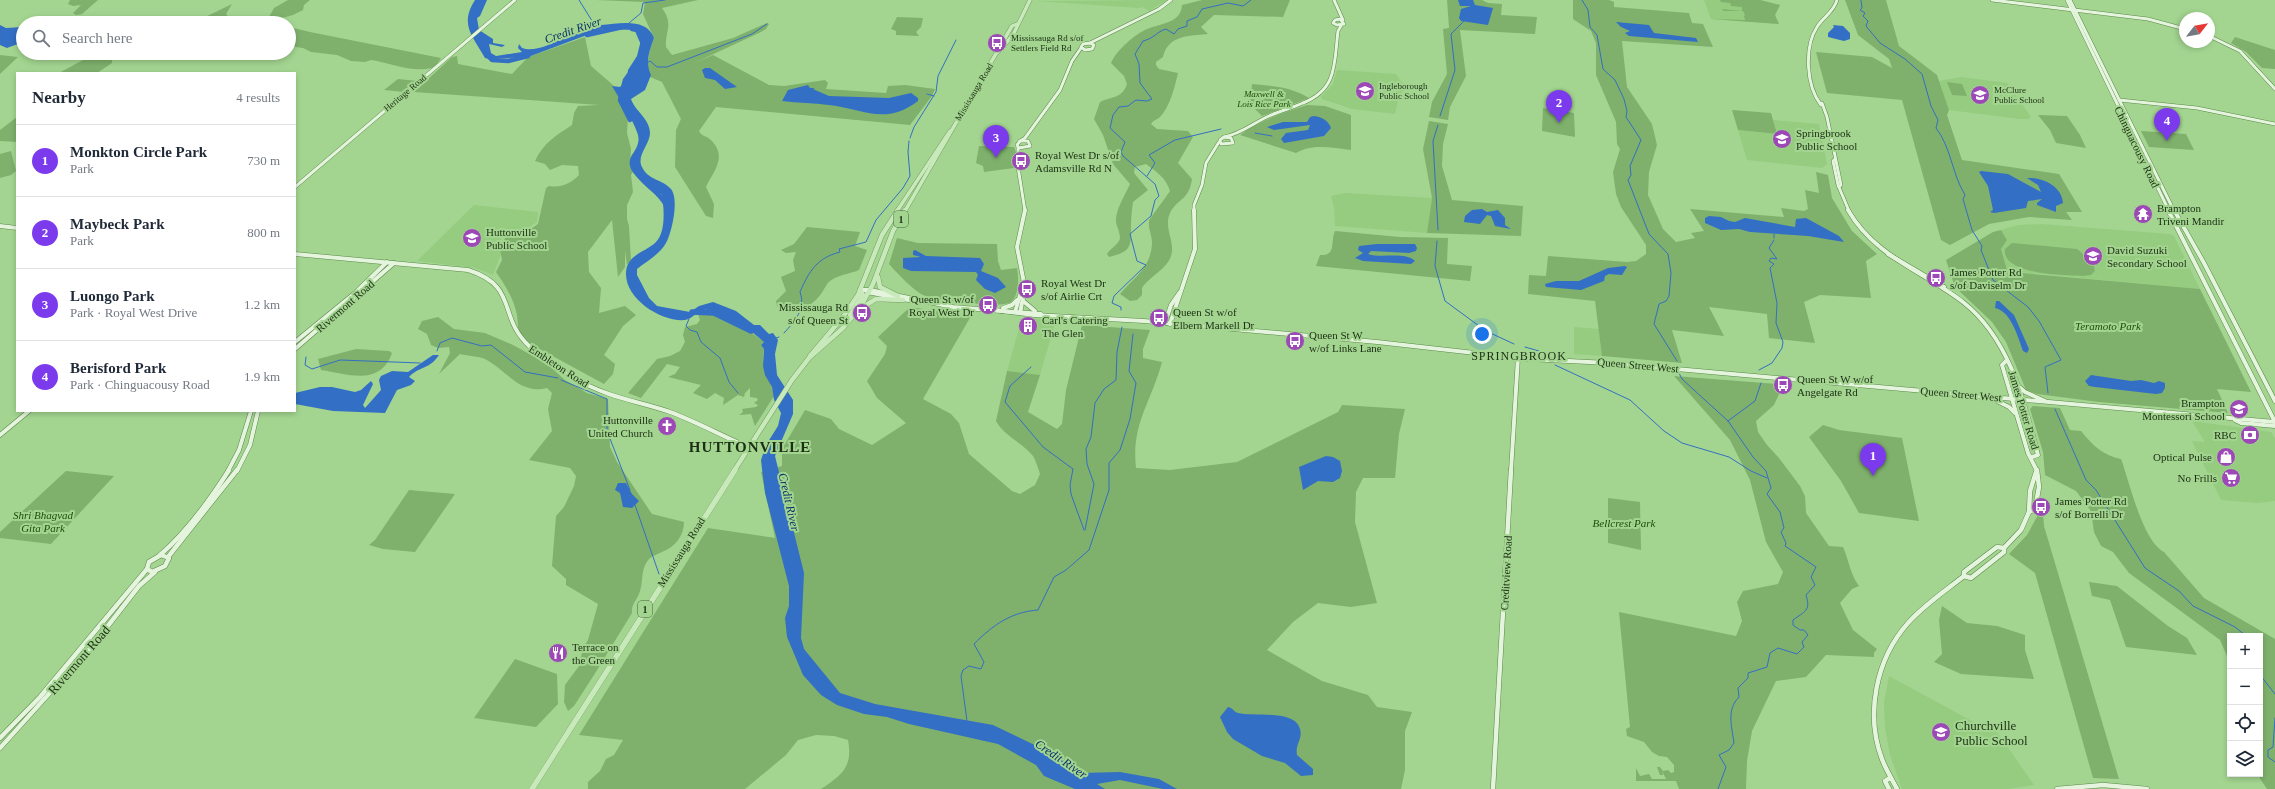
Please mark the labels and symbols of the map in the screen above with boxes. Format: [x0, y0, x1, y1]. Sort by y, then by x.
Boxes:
north arrow [2179, 12, 2215, 48]
water label: Credit River [543, 14, 604, 46]
bus stop icon: Mississauga Rd s/of Settlers Field Rd [986, 32, 1008, 54]
place label: Mississauga Rd s/of Settlers Field Rd [1011, 33, 1084, 53]
street label: Mississauga Road [953, 61, 995, 123]
street label: Heritage Road [382, 72, 429, 114]
school or university icon: Ingleborough Public School [1354, 80, 1376, 102]
place label: Ingleborough Public School [1379, 81, 1430, 101]
school or university icon: McClure Public School [1969, 84, 1991, 106]
place label: McClure Public School [1994, 85, 2045, 105]
park label: Maxwell & Lois Rice Park [1236, 89, 1292, 109]
pin: 2 [1546, 90, 1572, 123]
street label: Chinguacousy Road [2112, 104, 2162, 190]
pin: 4 [2154, 108, 2180, 141]
pin: 3 [983, 125, 1009, 158]
place label: Springbrook Public School [1796, 127, 1857, 152]
school or university icon: Springbrook Public School [1771, 128, 1793, 150]
place label: Royal West Dr s/of Adamsville Rd N [1035, 149, 1119, 174]
bus stop icon: Royal West Dr s/of Adamsville Rd N [1010, 150, 1032, 172]
place label: Brampton Triveni Mandir [2157, 202, 2224, 227]
temple icon: Brampton Triveni Mandir [2132, 203, 2154, 225]
road number: 1 [894, 211, 908, 227]
place label: Huttonville Public School [486, 226, 547, 251]
school or university icon: Huttonville Public School [461, 227, 483, 249]
place label: David Suzuki Secondary School [2107, 244, 2187, 269]
school or university icon: David Suzuki Secondary School [2082, 245, 2104, 267]
place label: James Potter Rd s/of Daviselm Dr [1950, 266, 2026, 291]
bus stop icon: James Potter Rd s/of Daviselm Dr [1925, 267, 1947, 289]
street label: Rivermont Road [314, 277, 377, 334]
place label: Royal West Dr s/of Airlie Crt [1041, 277, 1106, 302]
bus stop icon: Royal West Dr s/of Airlie Crt [1016, 278, 1038, 300]
place label: Queen St w/of Royal West Dr [909, 293, 974, 318]
bus stop icon: Queen St w/of Royal West Dr [977, 294, 999, 316]
place label: Mississauga Rd s/of Queen St [779, 301, 848, 326]
bus stop icon: Mississauga Rd s/of Queen St [851, 302, 873, 324]
place label: Queen St w/of Elbern Markell Dr [1173, 306, 1255, 331]
bus stop icon: Queen St w/of Elbern Markell Dr [1148, 307, 1170, 329]
place label: Carl's Catering The Glen [1042, 314, 1108, 339]
building icon: Carl's Catering The Glen [1017, 315, 1039, 337]
park label: Teramoto Park [2075, 320, 2142, 332]
your location [1472, 324, 1492, 344]
place label: Queen St W w/of Links Lane [1309, 329, 1382, 354]
bus stop icon: Queen St W w/of Links Lane [1284, 330, 1306, 352]
street label: Embleton Road [527, 342, 592, 390]
district label: SPRINGBROOK [1471, 349, 1567, 363]
street label: Queen Street West [1597, 355, 1679, 375]
street label: James Potter Road [2006, 369, 2042, 451]
place label: Queen St W w/of Angelgate Rd [1797, 373, 1874, 398]
bus stop icon: Queen St W w/of Angelgate Rd [1772, 374, 1794, 396]
street label: Queen Street West [1920, 384, 2002, 404]
place label: Brampton Montessori School [2142, 397, 2225, 422]
school or university icon: Brampton Montessori School [2228, 398, 2250, 420]
place label: Huttonville United Church [588, 414, 653, 439]
church icon: Huttonville United Church [656, 415, 678, 437]
bank icon: RBC [2239, 424, 2261, 446]
place label: RBC [2214, 429, 2236, 441]
district label: HUTTONVILLE [689, 439, 811, 455]
pin: 1 [1860, 443, 1886, 476]
shop icon: Optical Pulse [2215, 446, 2237, 468]
place label: Optical Pulse [2153, 451, 2212, 463]
supermarket icon: No Frills [2220, 467, 2242, 489]
water label: Credit River [776, 472, 803, 533]
place label: No Frills [2178, 472, 2217, 484]
place label: James Potter Rd s/of Borrelli Dr [2055, 495, 2127, 520]
bus stop icon: James Potter Rd s/of Borrelli Dr [2030, 496, 2052, 518]
park label: Shri Bhagvad Gita Park [13, 509, 74, 534]
street label: Mississauga Road [655, 515, 707, 589]
park label: Bellcrest Park [1593, 517, 1657, 529]
street label: Creditview Road [1498, 535, 1514, 611]
road number: 1 [638, 601, 652, 617]
street label: Rivermont Road [45, 622, 113, 697]
place label: Terrace on the Green [572, 641, 619, 666]
restaurant icon: Terrace on the Green [547, 642, 569, 664]
place label: Churchville Public School [1955, 718, 2028, 748]
school or university icon: Churchville Public School [1930, 721, 1952, 743]
water label: Credit River [1033, 737, 1090, 782]

